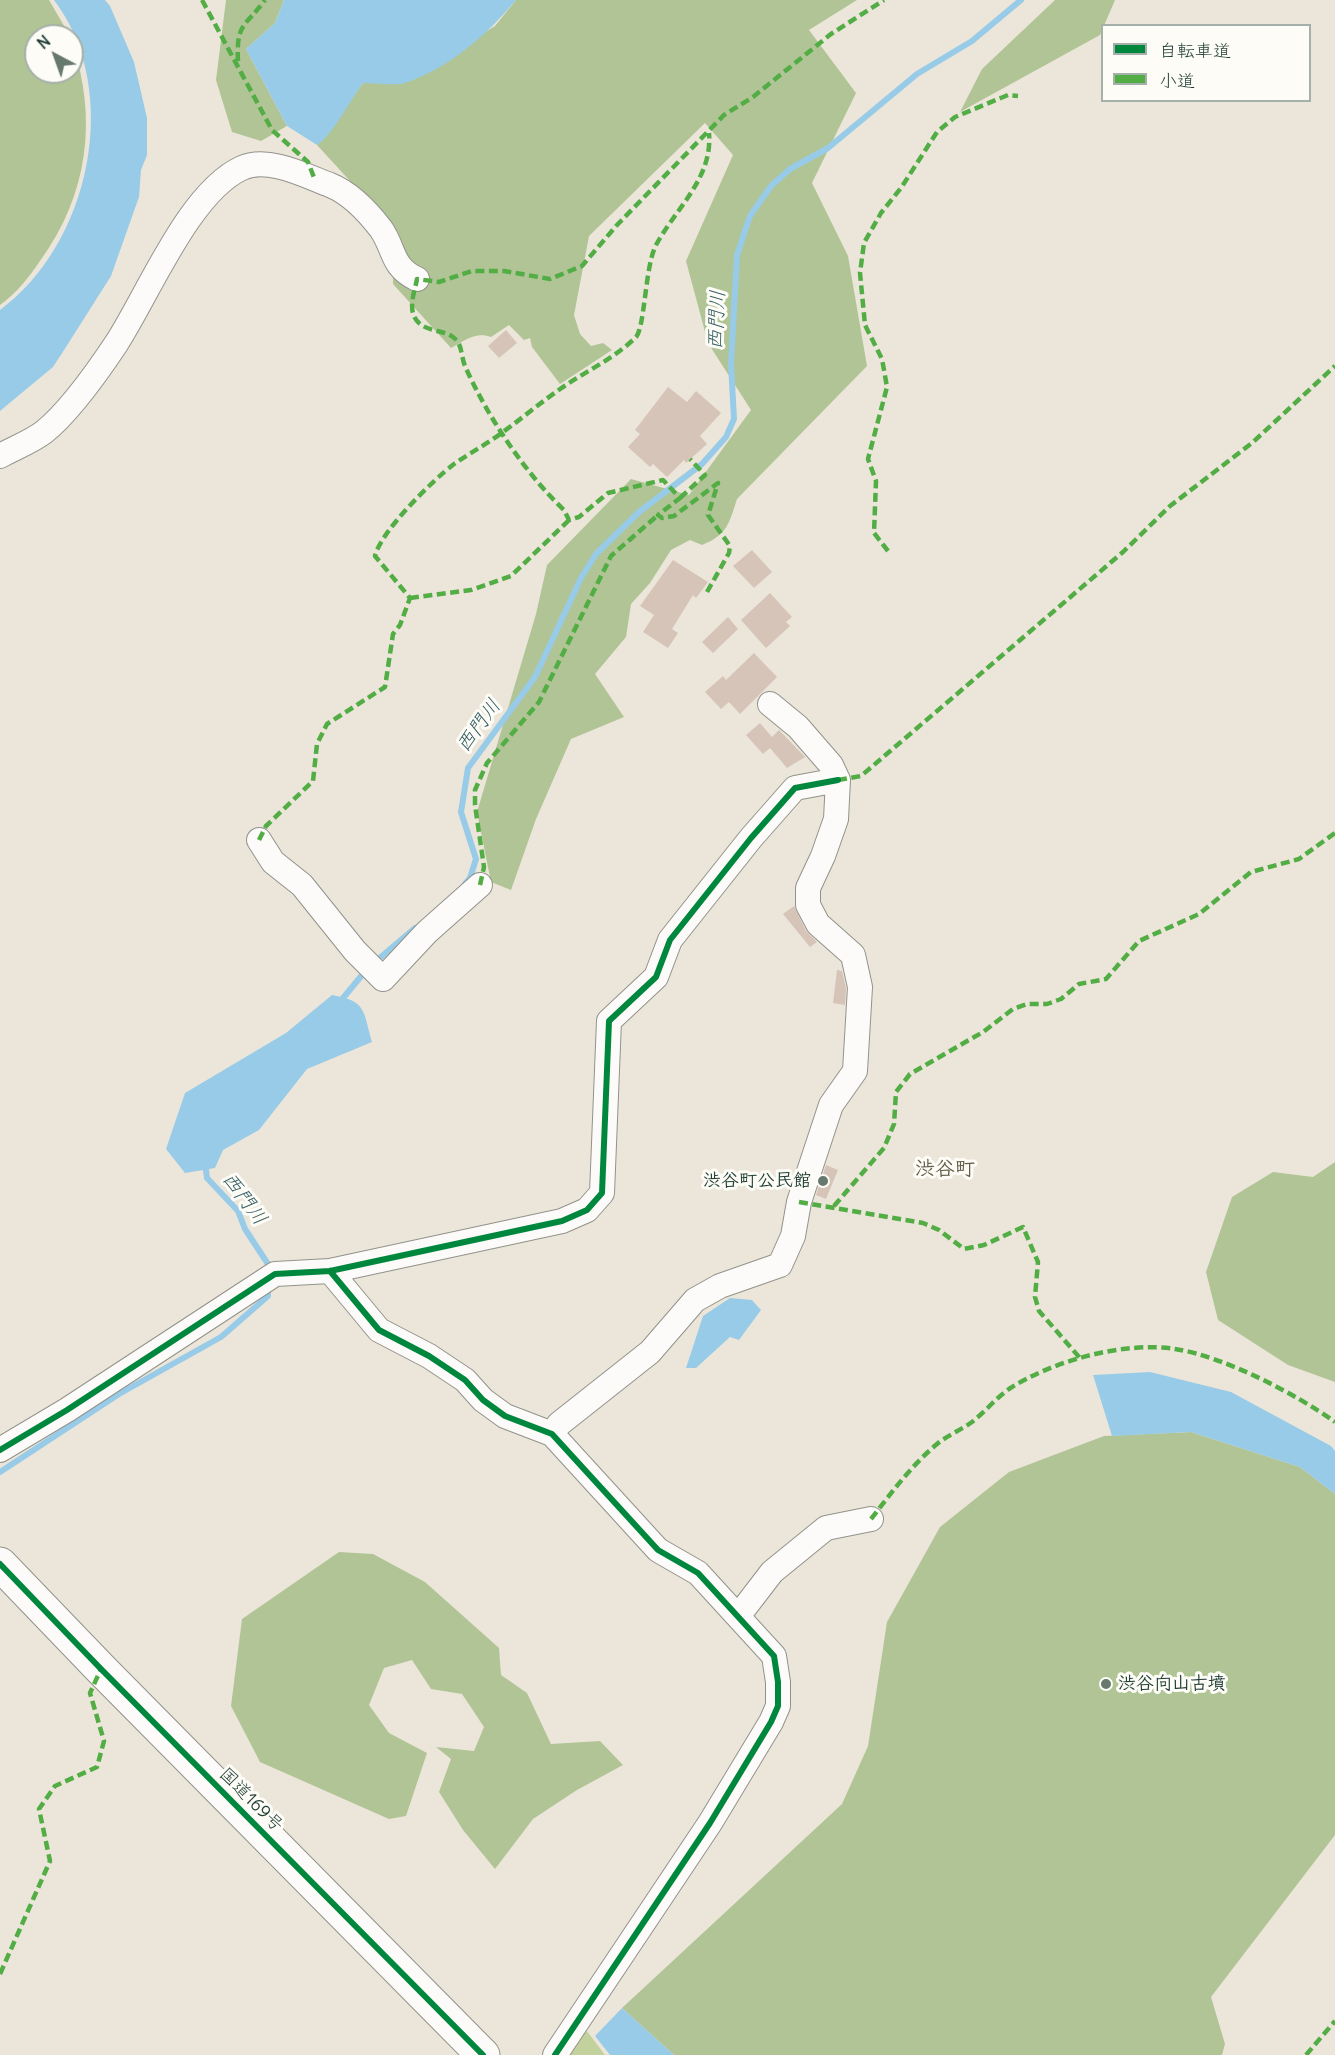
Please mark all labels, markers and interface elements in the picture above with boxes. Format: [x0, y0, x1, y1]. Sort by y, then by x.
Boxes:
north arrow [24, 24, 84, 84]
legend [1101, 24, 1311, 102]
text: N [33, 31, 54, 53]
text: 自転車道 [1159, 39, 1231, 62]
text: 小道 [1159, 69, 1195, 92]
water label: 西門川 [703, 289, 731, 351]
water label: 西門川 [452, 695, 506, 757]
district label: 渋谷町 [915, 1157, 975, 1181]
water label: 西門川 [216, 1168, 272, 1230]
place label: 渋谷町公民館 [703, 1170, 811, 1192]
marker: 渋谷町公民館 [816, 1174, 830, 1188]
place label: 渋谷向山古墳 [1118, 1673, 1226, 1695]
marker: 渋谷向山古墳 [1099, 1677, 1113, 1691]
street label: 国道169号 [214, 1763, 288, 1837]

